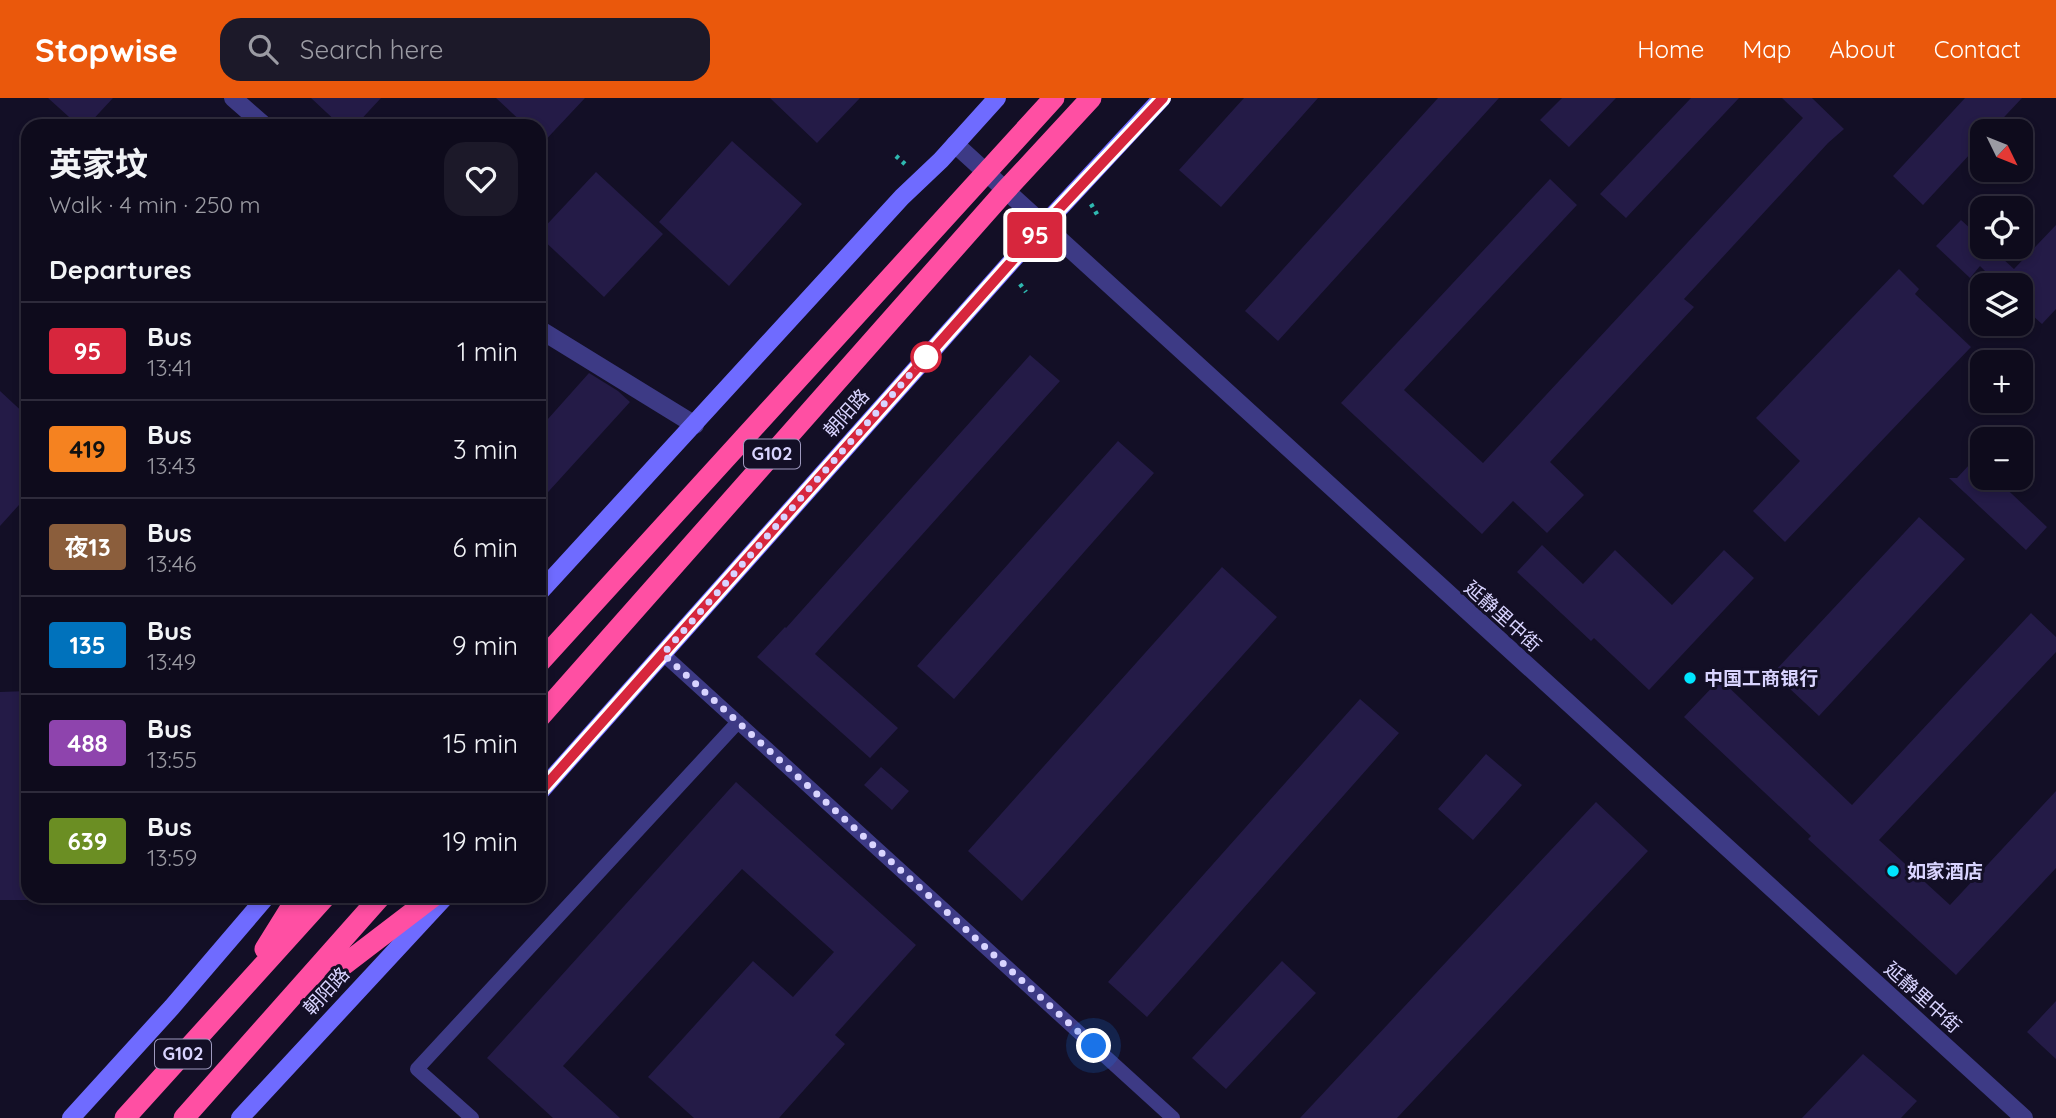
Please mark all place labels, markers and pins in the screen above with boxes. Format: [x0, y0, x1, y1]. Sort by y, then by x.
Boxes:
unlabelled marker [911, 342, 941, 372]
place label: 中国工商银行 [1704, 666, 1818, 690]
marker: 中国工商银行 [1682, 670, 1698, 686]
place label: 如家酒店 [1907, 859, 1983, 883]
marker: 如家酒店 [1885, 863, 1901, 879]

